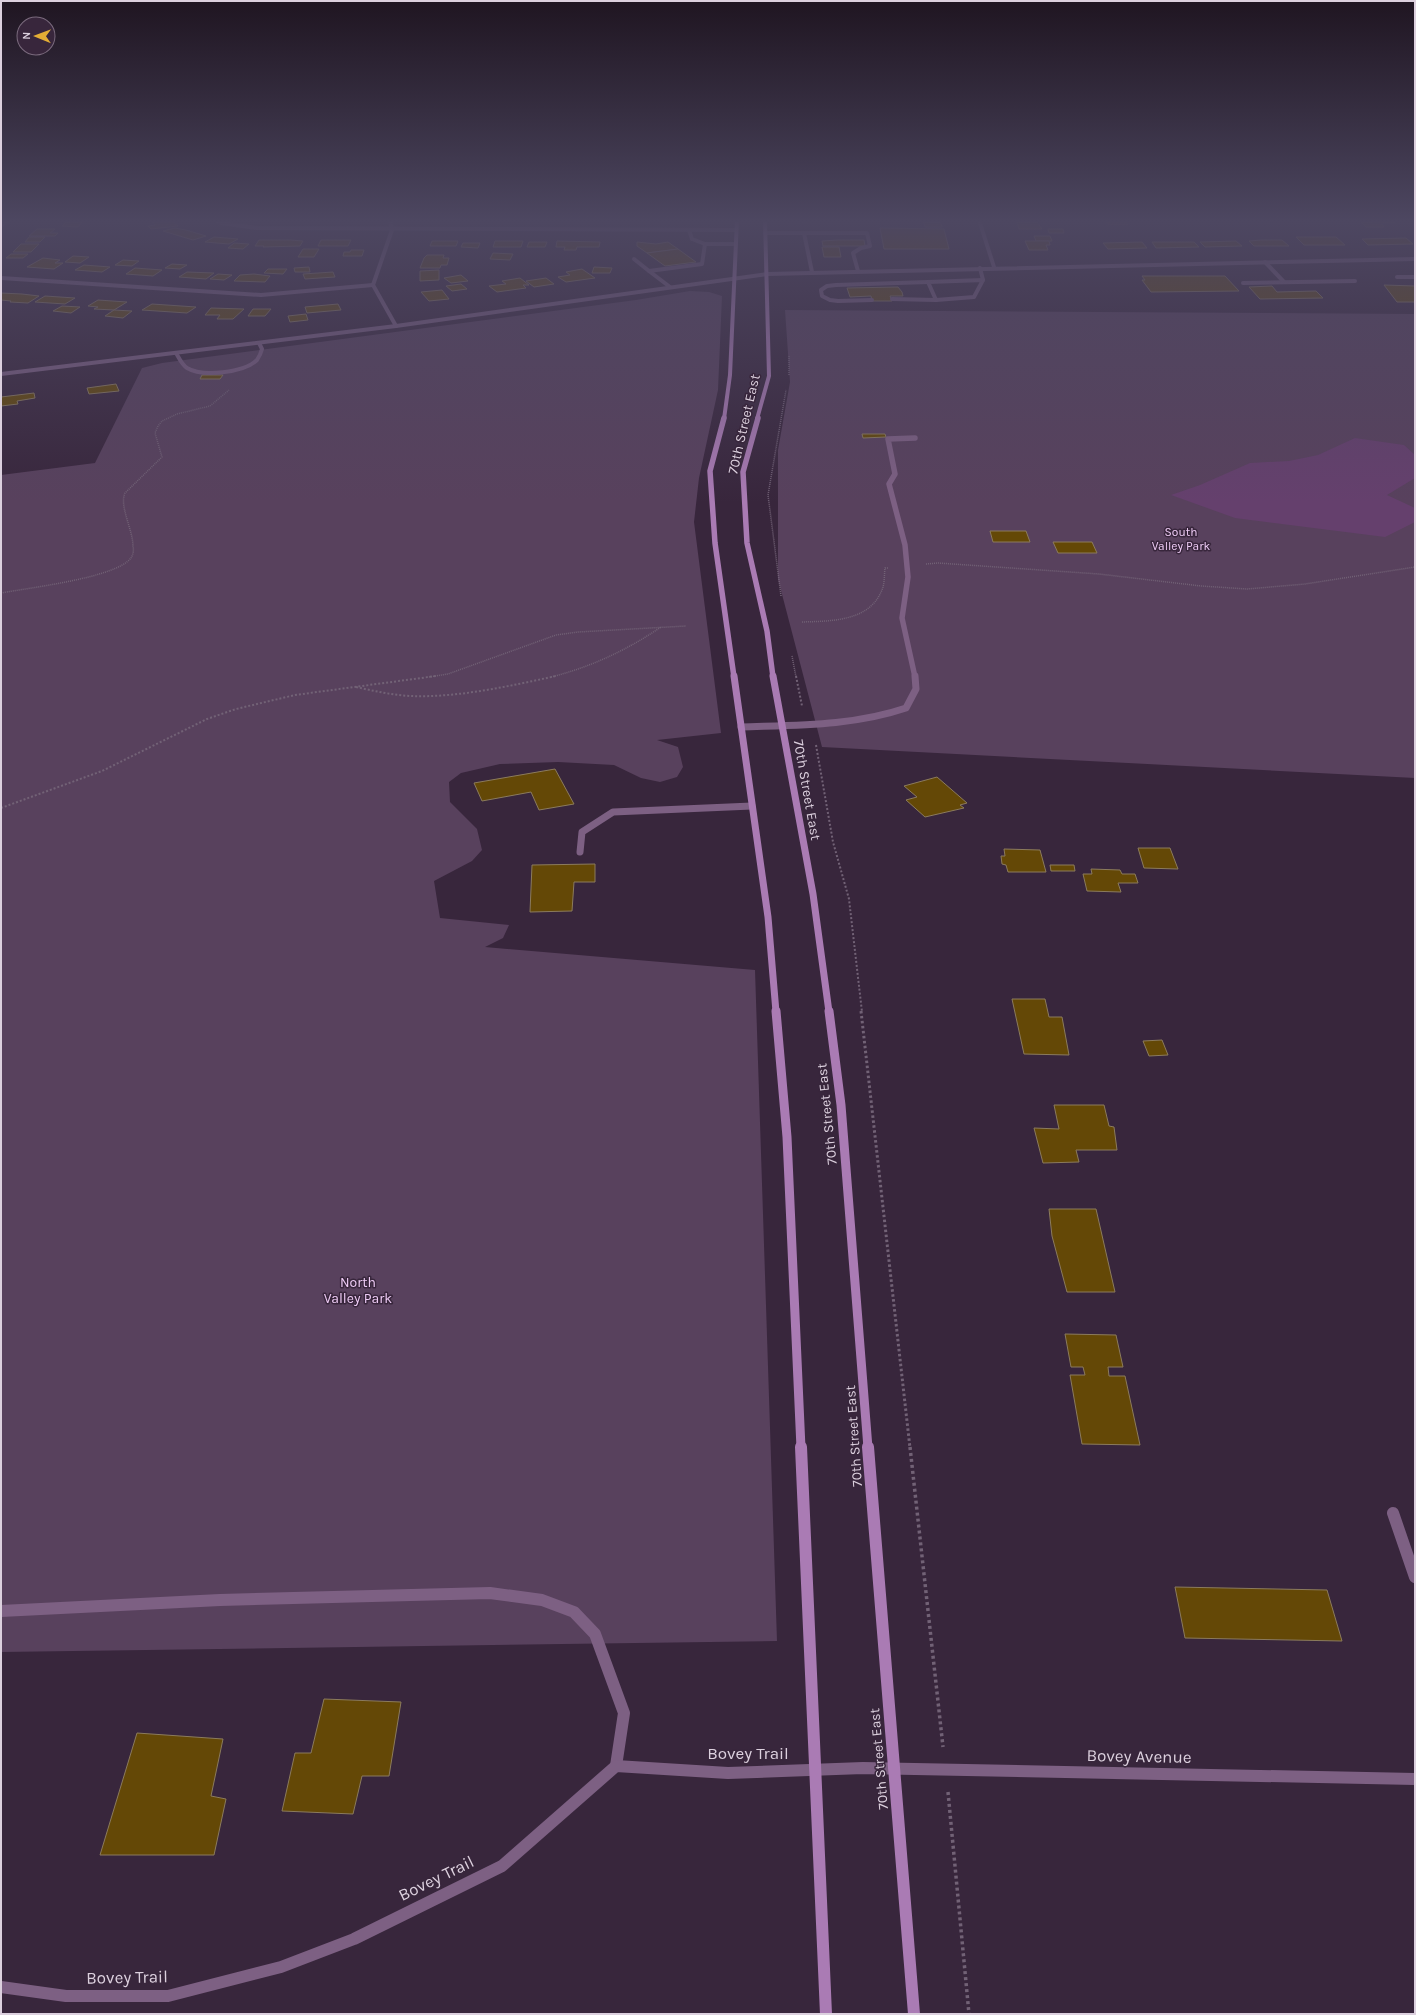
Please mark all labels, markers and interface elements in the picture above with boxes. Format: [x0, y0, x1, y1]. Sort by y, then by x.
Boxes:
north arrow [16, 16, 56, 56]
text: N [20, 32, 33, 40]
street label: 70th Street East [724, 372, 764, 476]
park label: South Valley Park [1152, 525, 1211, 553]
street label: 70th Street East [790, 738, 824, 842]
street label: 70th Street East [813, 1062, 841, 1166]
park label: North Valley Park [324, 1274, 392, 1307]
street label: 70th Street East [842, 1385, 866, 1487]
street label: 70th Street East [866, 1708, 892, 1810]
street label: Bovey Trail [707, 1743, 789, 1763]
street label: Bovey Avenue [1086, 1745, 1192, 1767]
street label: Bovey Trail [395, 1851, 477, 1905]
street label: Bovey Trail [86, 1966, 168, 1988]

